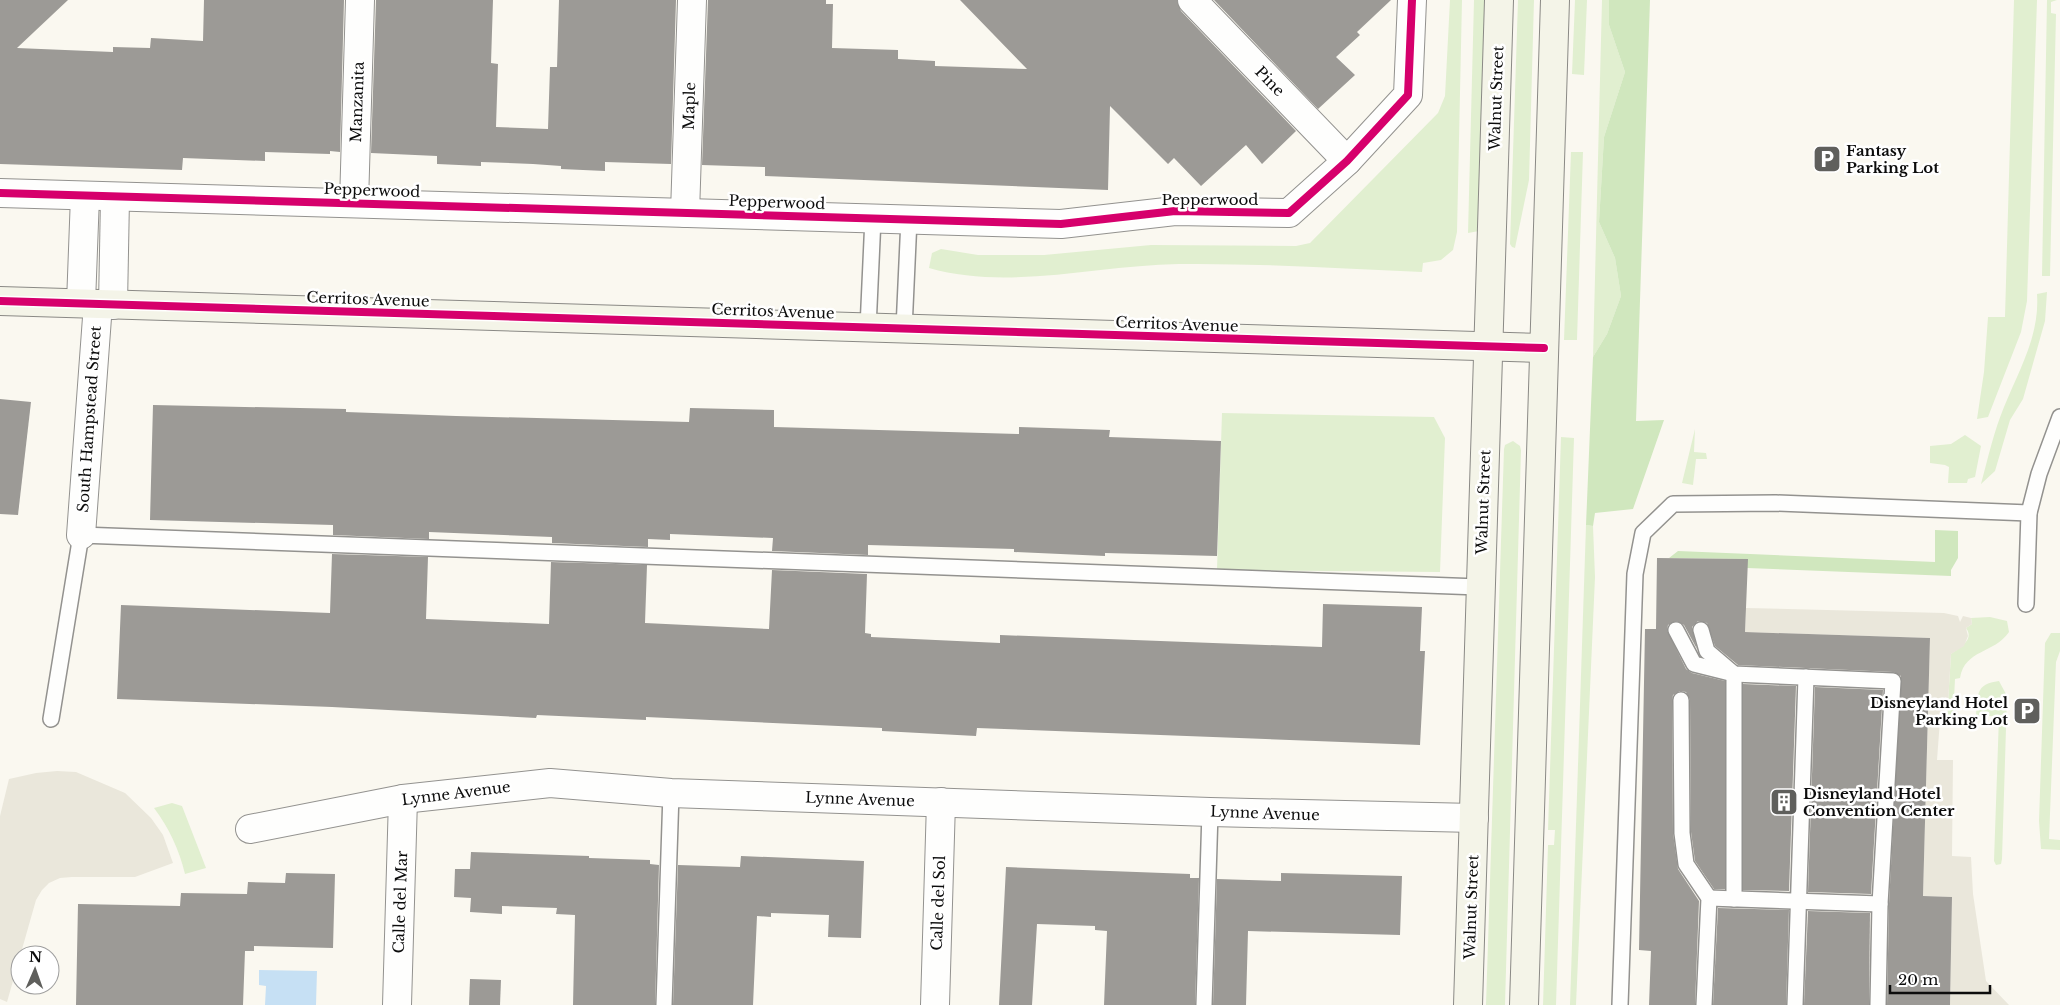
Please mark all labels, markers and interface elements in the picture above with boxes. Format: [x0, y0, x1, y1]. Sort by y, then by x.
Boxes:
street label: Walnut Street [1485, 45, 1507, 152]
street label: Manzanita [346, 60, 368, 143]
street label: Pine [1251, 62, 1289, 100]
street label: Maple [679, 82, 699, 130]
place label: Fantasy Parking Lot [1846, 141, 1939, 177]
parking icon: Fantasy Parking Lot [1812, 144, 1842, 174]
street label: Pepperwood [323, 179, 421, 201]
street label: Pepperwood [1162, 190, 1258, 209]
street label: Pepperwood [728, 191, 826, 213]
street label: Cerritos Avenue [306, 287, 430, 311]
street label: Cerritos Avenue [711, 299, 835, 323]
street label: Cerritos Avenue [1115, 312, 1239, 336]
street label: South Hampstead Street [73, 325, 105, 513]
street label: Walnut Street [1472, 449, 1494, 556]
place label: Disneyland Hotel Parking Lot [1870, 693, 2009, 729]
parking icon: Disneyland Hotel Parking Lot [2012, 696, 2042, 726]
street label: Lynne Avenue [401, 777, 511, 809]
place label: Disneyland Hotel Convention Center [1803, 784, 1955, 820]
building icon: Disneyland Hotel Convention Center [1769, 787, 1799, 817]
street label: Lynne Avenue [805, 788, 915, 810]
street label: Lynne Avenue [1210, 802, 1320, 824]
street label: Calle del Mar [389, 850, 411, 954]
street label: Walnut Street [1460, 854, 1482, 961]
street label: Calle del Sol [927, 855, 949, 951]
north arrow [10, 945, 60, 995]
text: N [29, 948, 42, 966]
scale bar [1890, 962, 1990, 994]
text: 20 m [1898, 970, 1938, 989]

